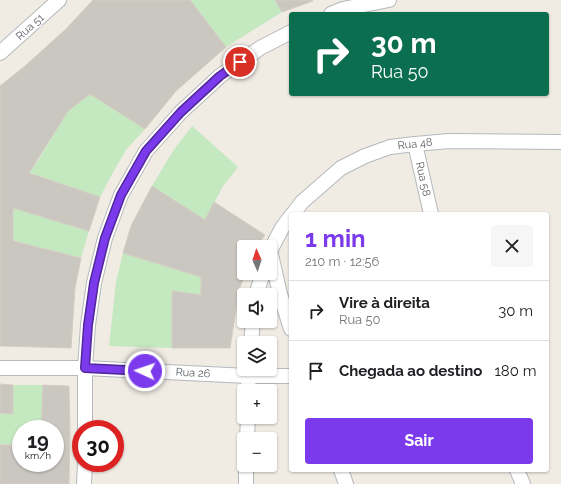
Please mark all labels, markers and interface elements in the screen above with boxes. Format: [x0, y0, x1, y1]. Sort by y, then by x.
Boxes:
street label: Rua 51 [13, 11, 47, 43]
text: 30 m [371, 27, 437, 60]
icon: right [305, 28, 357, 80]
pin [223, 45, 257, 79]
icon: arrive [229, 51, 251, 73]
text: Rua 50 [371, 61, 429, 82]
street label: Rua 48 [397, 136, 433, 152]
street label: Rua 58 [413, 161, 433, 197]
text: 1 min [305, 224, 366, 253]
button: close [491, 225, 533, 267]
north arrow [237, 240, 277, 280]
map controls [237, 240, 277, 472]
text: 210 m · 12:56 [305, 254, 379, 269]
button: sound [237, 288, 277, 328]
text: Vire à direita [339, 294, 430, 312]
icon: right [305, 300, 327, 322]
text: 30 m [498, 302, 533, 320]
text: Rua 50 [339, 312, 381, 327]
button: layers [237, 336, 277, 376]
position arrow [124, 350, 166, 392]
icon: arrive [305, 360, 327, 382]
text: Chegada ao destino [339, 362, 482, 380]
text: 180 m [494, 362, 537, 380]
street label: Rua 26 [175, 366, 211, 380]
button: + [237, 384, 277, 424]
button: Sair [305, 418, 533, 464]
speed limit sign: 30 [72, 420, 124, 472]
text: 19 [27, 429, 49, 453]
button: − [237, 432, 277, 472]
text: km/h [25, 450, 51, 461]

